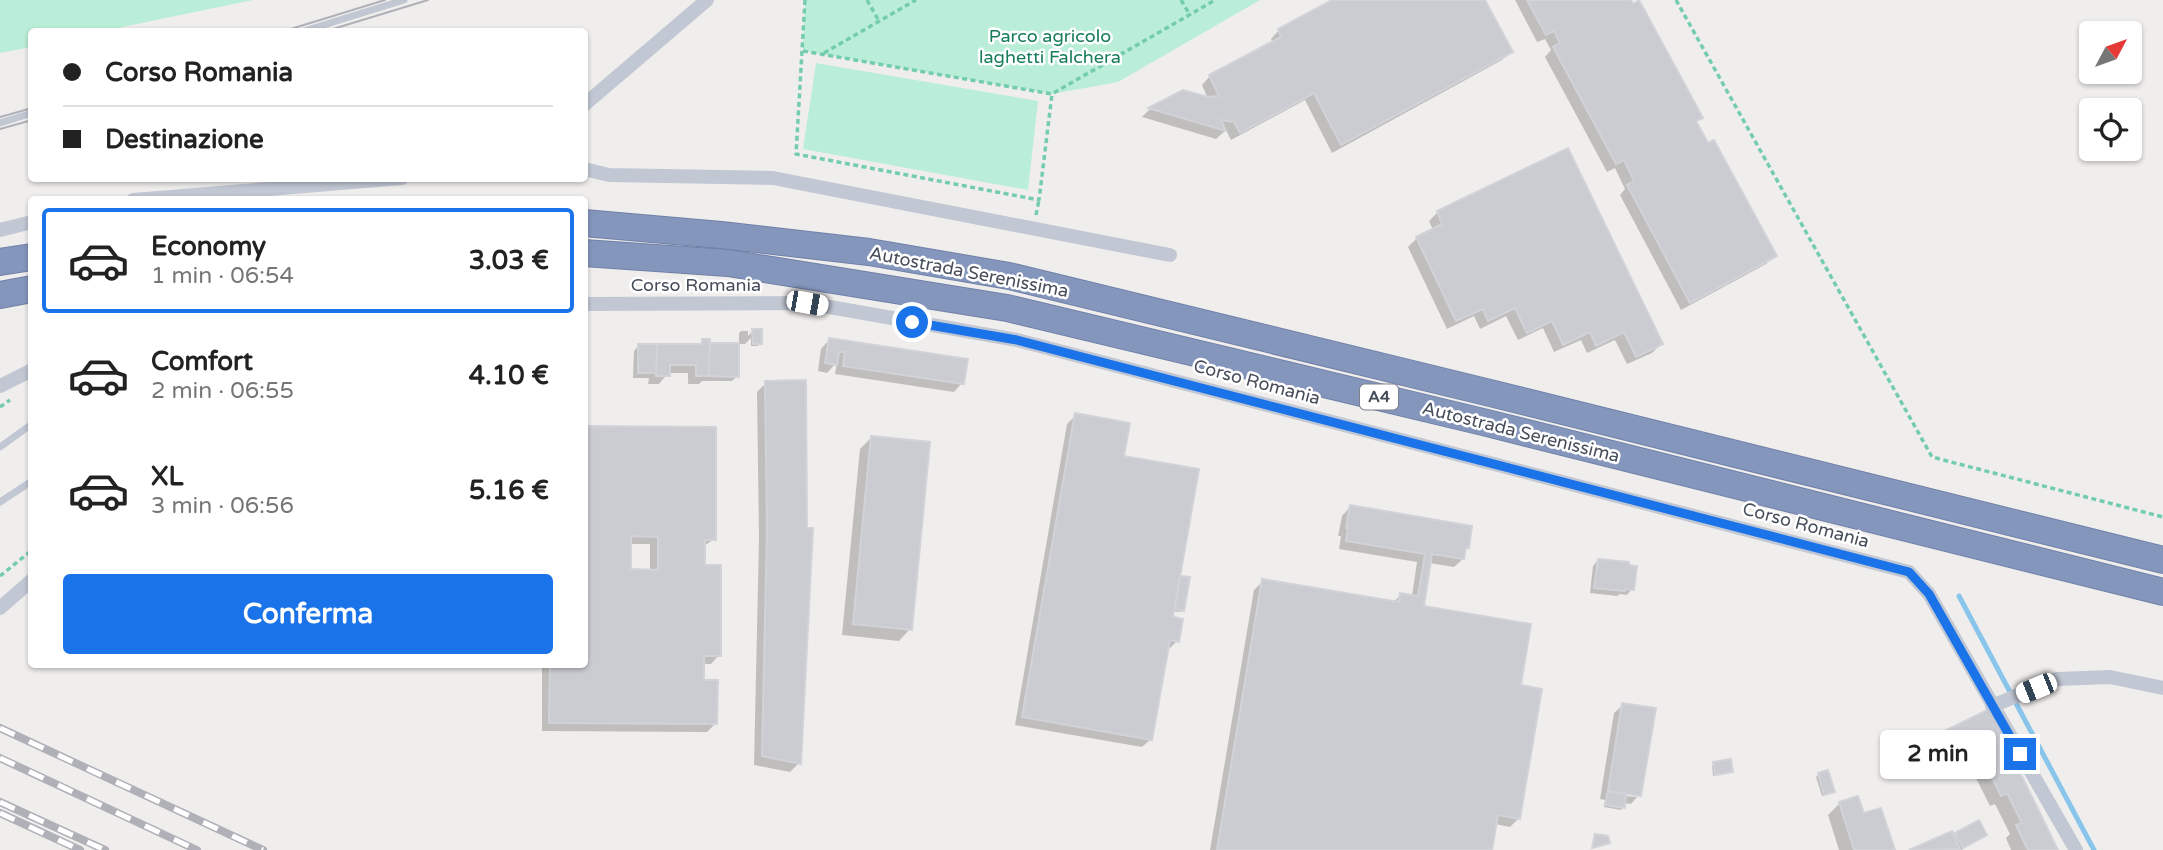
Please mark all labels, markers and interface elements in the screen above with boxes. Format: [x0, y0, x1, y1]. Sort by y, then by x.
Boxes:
north arrow [2079, 21, 2142, 84]
map controls [2079, 21, 2142, 161]
park label: Parco agricolo laghetti Falchera [979, 25, 1121, 68]
text: Corso Romania [105, 57, 293, 88]
button: locate [2079, 98, 2142, 161]
text: Destinazione [105, 124, 264, 155]
icon: car [67, 229, 130, 292]
text: Economy [151, 231, 266, 262]
street label: Autostrada Serenissima [868, 242, 1070, 302]
text: 3.03 € [469, 245, 549, 276]
text: 1 min · 06:54 [151, 262, 294, 290]
street label: Corso Romania [631, 274, 761, 296]
car [785, 289, 830, 317]
route start [896, 306, 928, 338]
icon: car [67, 344, 130, 407]
text: Comfort [151, 346, 253, 377]
street label: Corso Romania [1191, 355, 1323, 409]
text: 4.10 € [469, 360, 549, 391]
text: 2 min · 06:55 [151, 377, 294, 405]
road number: A4 [1360, 384, 1398, 410]
street label: Autostrada Serenissima [1420, 397, 1622, 467]
icon: car [67, 459, 130, 522]
text: XL [151, 461, 183, 492]
text: 5.16 € [469, 475, 549, 506]
text: 3 min · 06:56 [151, 492, 294, 520]
street label: Corso Romania [1740, 498, 1872, 552]
button: Conferma [63, 574, 553, 654]
car [2013, 670, 2060, 706]
callout: 2 min [1880, 730, 1996, 778]
route end [2004, 738, 2036, 770]
text: 2 min [1907, 740, 1969, 768]

